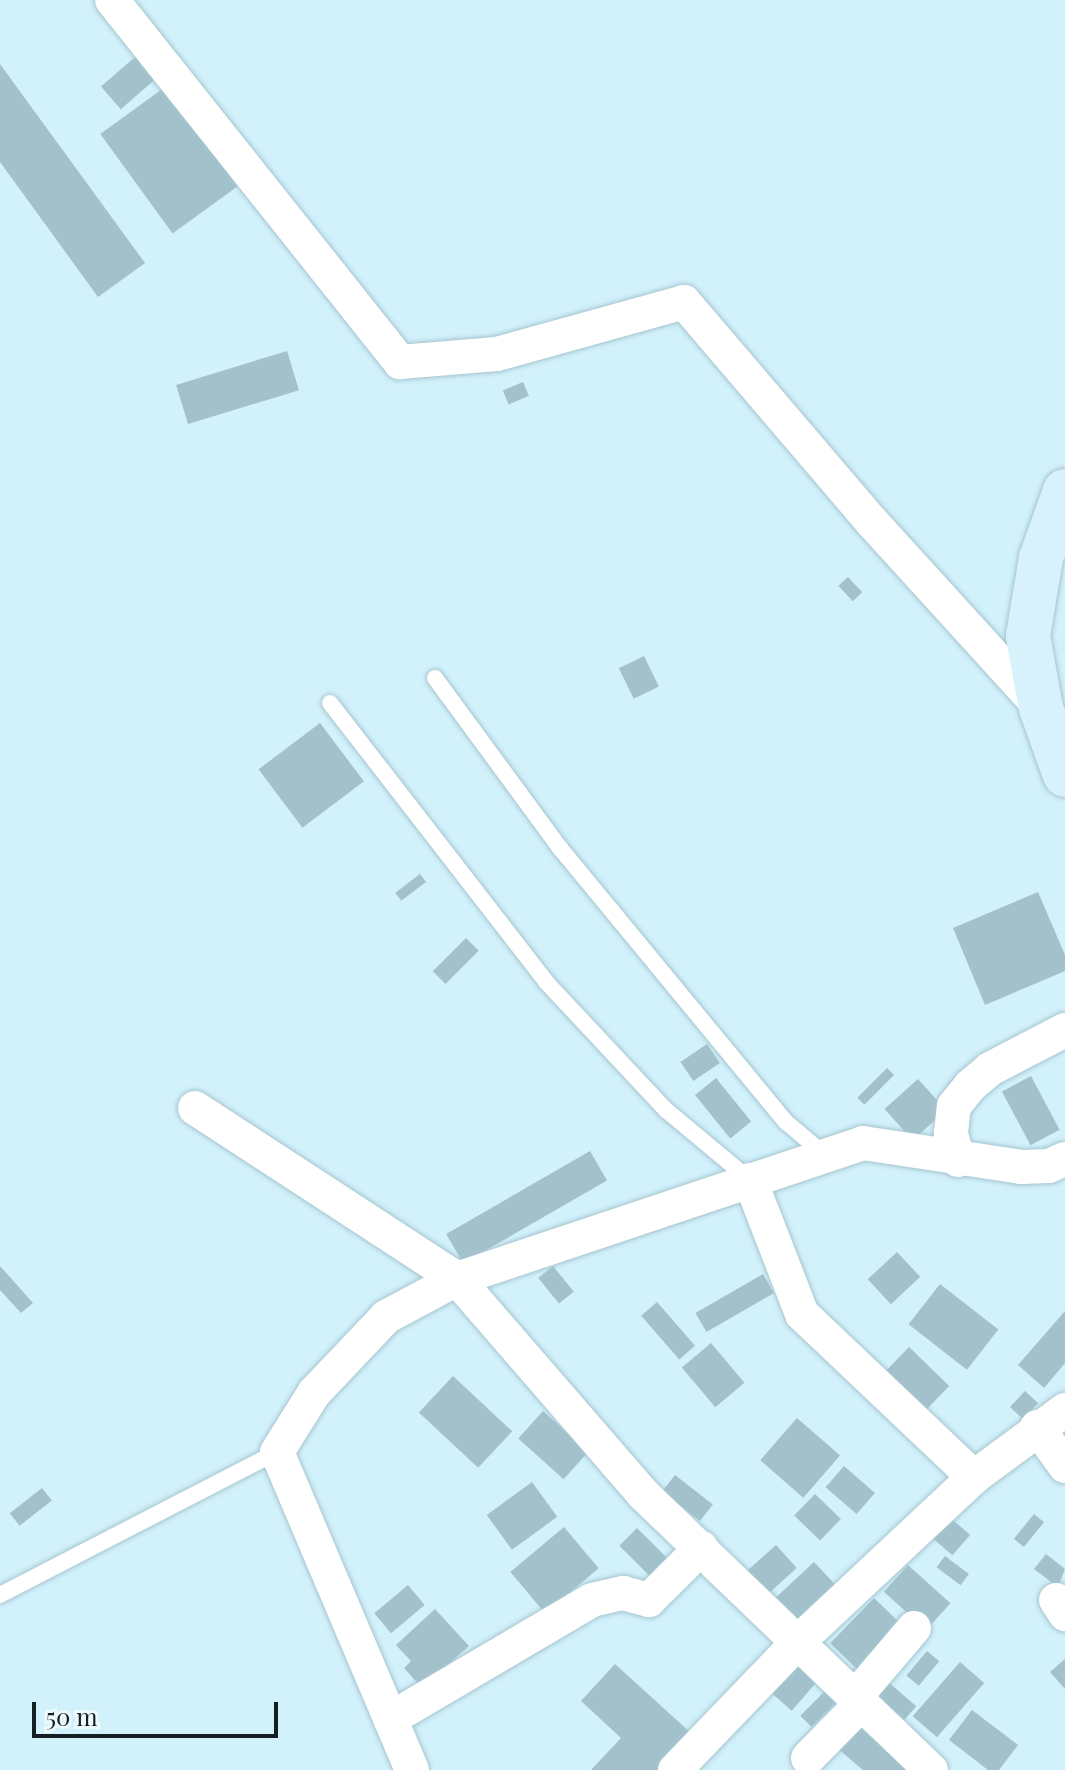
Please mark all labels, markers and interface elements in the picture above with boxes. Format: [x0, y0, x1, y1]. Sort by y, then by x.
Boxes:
scale bar [36, 1686, 282, 1736]
text: 50 m [46, 1700, 98, 1732]

